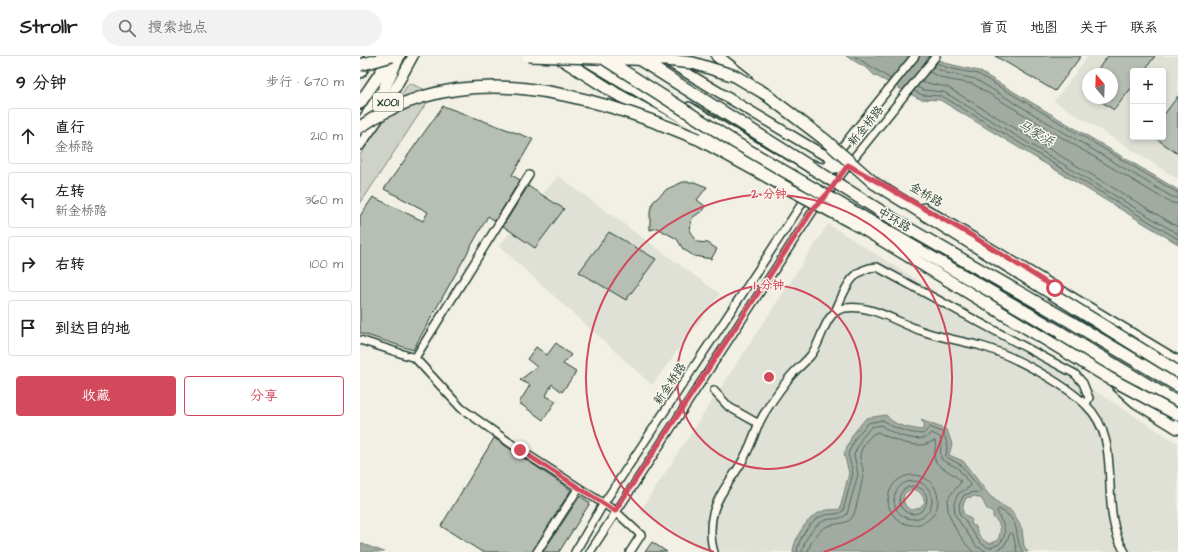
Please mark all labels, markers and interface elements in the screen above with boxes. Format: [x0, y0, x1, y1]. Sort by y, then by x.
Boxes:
search box [102, 10, 382, 46]
text: Strollr [20, 14, 78, 41]
icon: search [116, 17, 138, 39]
text: 搜索地点 [148, 17, 208, 38]
text: 首页 [980, 18, 1008, 38]
text: 地图 [1030, 18, 1058, 38]
text: 关于 [1080, 18, 1108, 38]
text: 联系 [1130, 18, 1158, 38]
north arrow [1082, 68, 1118, 104]
map controls [1130, 68, 1166, 140]
button: + [1130, 68, 1166, 104]
text: 9 分钟 [16, 71, 67, 95]
text: 步行 · 670 m [266, 73, 344, 91]
road number: X001 [373, 93, 403, 111]
street label: 新金桥路 [844, 102, 888, 150]
button: − [1130, 104, 1166, 140]
water label: 马家浜 [1015, 115, 1058, 151]
text: 直行 [55, 117, 85, 138]
icon: ahead [17, 125, 39, 147]
text: 210 m [310, 127, 343, 145]
text: 金桥路 [55, 138, 94, 156]
street label: 金桥路 [906, 179, 946, 211]
text: 左转 [55, 181, 85, 202]
text: 2 分钟 [750, 186, 787, 203]
icon: left [17, 189, 39, 211]
text: 360 m [305, 191, 343, 209]
text: 新金桥路 [55, 202, 107, 220]
street label: 中环路 [874, 204, 914, 236]
icon: right [17, 253, 39, 275]
text: 右转 [55, 254, 85, 275]
text: 100 m [310, 255, 343, 273]
text: 1 分钟 [754, 277, 784, 294]
route start [1046, 279, 1064, 297]
icon: arrive [17, 317, 39, 339]
text: 到达目的地 [55, 318, 130, 339]
street label: 新金桥路 [650, 359, 690, 409]
centre of rings [762, 370, 776, 384]
button: 收藏 [16, 376, 176, 416]
button: 分享 [184, 376, 344, 416]
route end [511, 441, 529, 459]

